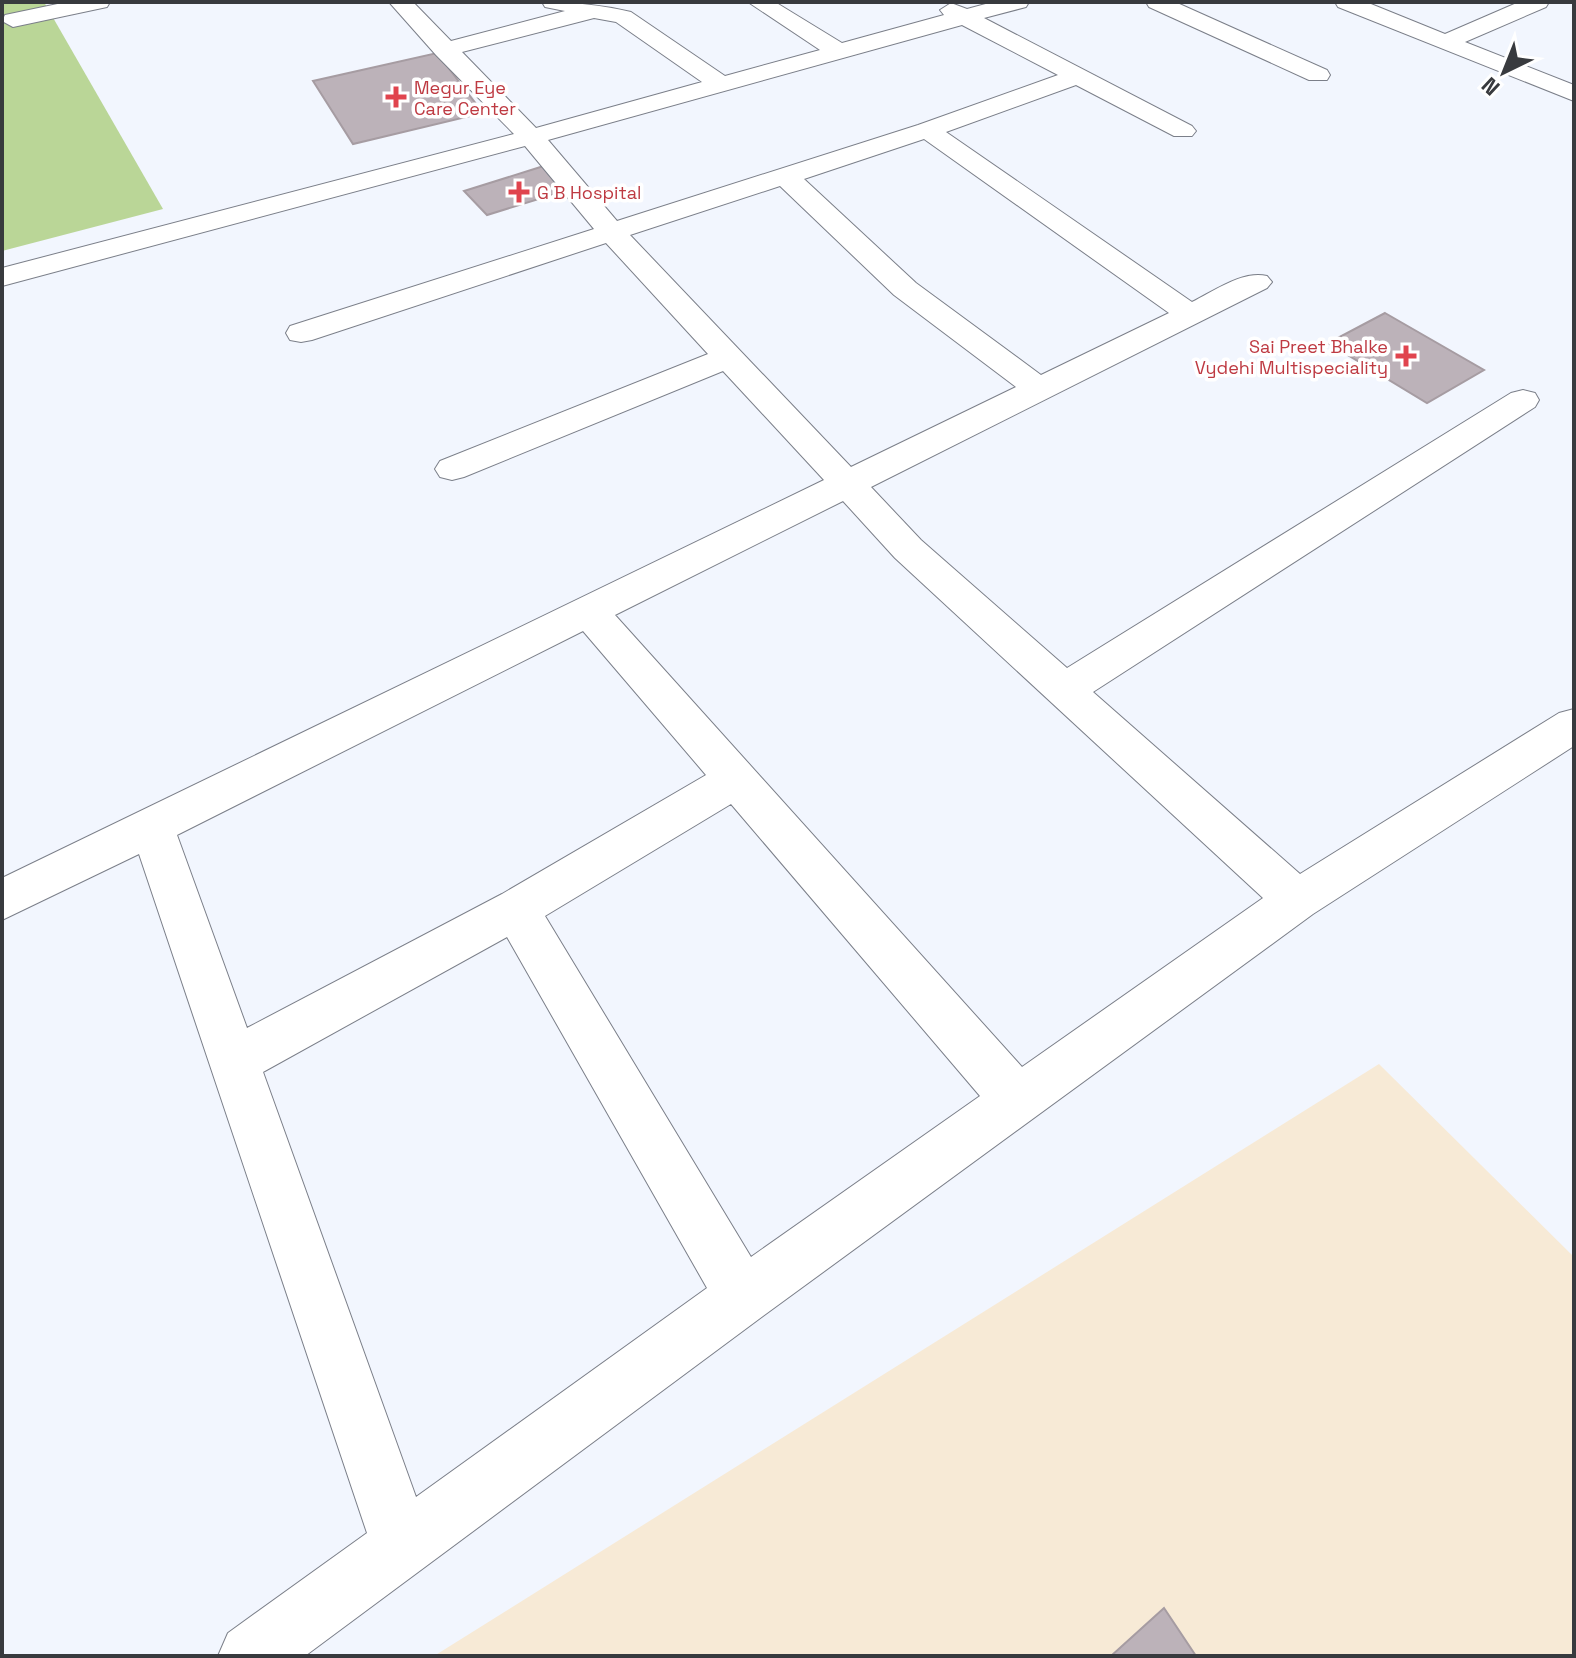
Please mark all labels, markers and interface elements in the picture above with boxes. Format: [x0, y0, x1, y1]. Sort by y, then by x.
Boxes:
north arrow [1464, 32, 1544, 112]
text: N [1475, 71, 1505, 102]
place label: Megur Eye Care Center [414, 76, 516, 120]
marker: Megur Eye Care Center [385, 86, 407, 108]
marker: G B Hospital [508, 181, 530, 203]
place label: G B Hospital [537, 181, 641, 204]
place label: Sai Preet Bhalke Vydehi Multispeciality [1195, 335, 1388, 379]
marker: Sai Preet Bhalke Vydehi Multispeciality [1395, 345, 1417, 367]

